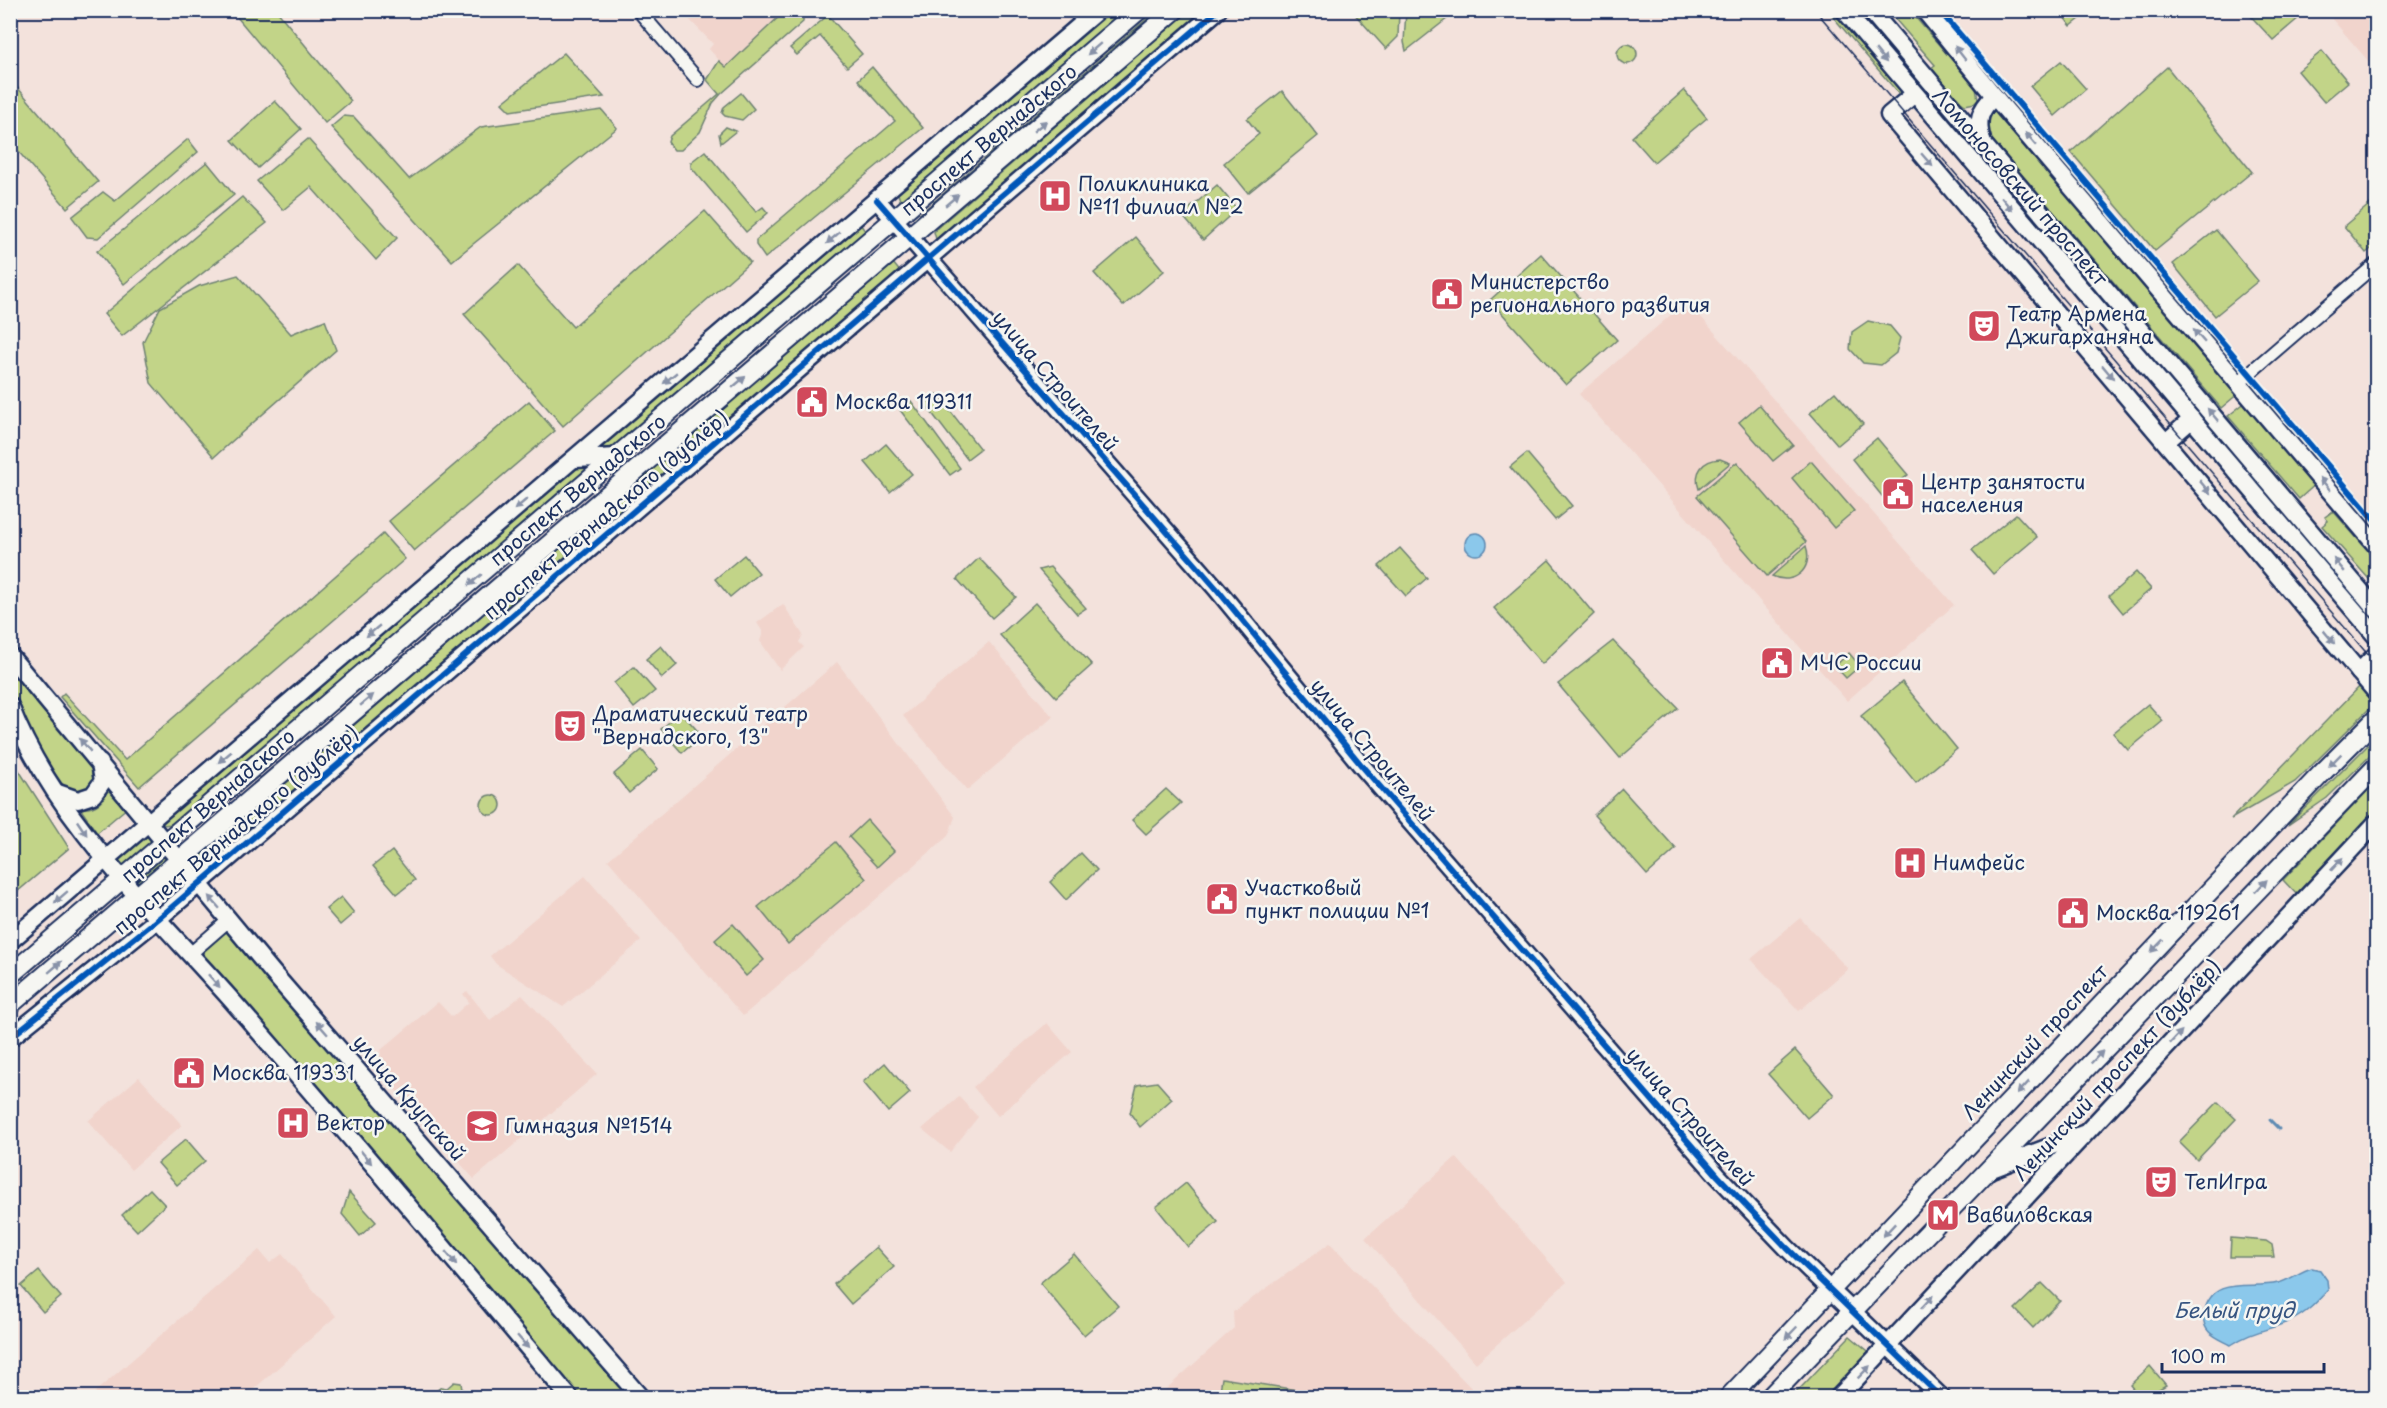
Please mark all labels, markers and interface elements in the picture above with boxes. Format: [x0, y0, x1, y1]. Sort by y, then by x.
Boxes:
one-way arrow [1087, 42, 1102, 55]
one-way arrow [1954, 45, 1966, 60]
one-way arrow [1874, 48, 1887, 64]
street label: проспект Вернадского [893, 56, 1083, 222]
street label: Ломоносовский проспект [1926, 81, 2115, 292]
one-way arrow [1032, 119, 1048, 132]
one-way arrow [2024, 132, 2038, 147]
one-way arrow [1920, 152, 1933, 167]
place label: Поликлиника №11 филиал №2 [1078, 168, 1244, 221]
hospital icon: Поликлиника №11 филиал №2 [1037, 178, 1073, 214]
one-way arrow [944, 194, 960, 207]
one-way arrow [2000, 196, 2013, 211]
one-way arrow [826, 231, 841, 244]
place label: Министерство регионального развития [1470, 266, 1710, 319]
public building icon: Министерство регионального развития [1429, 276, 1465, 312]
place label: Театр Армена Джигарханяна [2006, 298, 2154, 351]
street label: улица Строителей [986, 303, 1126, 458]
theatre icon: Театр Армена Джигарханяна [1966, 308, 2002, 344]
one-way arrow [2192, 328, 2205, 343]
one-way arrow [2101, 364, 2114, 379]
one-way arrow [663, 371, 678, 384]
one-way arrow [731, 376, 747, 389]
public building icon: Москва 119311 [794, 384, 830, 420]
place label: Москва 119311 [835, 386, 972, 416]
street label: проспект Вернадского (дублёр) [476, 402, 735, 626]
street label: проспект Вернадского [482, 406, 672, 572]
one-way arrow [2207, 408, 2220, 423]
place label: Центр занятости населения [1921, 466, 2085, 519]
public building icon: Центр занятости населения [1880, 476, 1916, 512]
one-way arrow [2319, 477, 2332, 492]
one-way arrow [2198, 479, 2210, 494]
one-way arrow [514, 497, 529, 510]
one-way arrow [2333, 558, 2346, 573]
one-way arrow [467, 573, 483, 586]
one-way arrow [366, 624, 381, 637]
one-way arrow [2323, 629, 2335, 644]
public building icon: МЧС России [1759, 645, 1795, 681]
place label: МЧС России [1800, 647, 1922, 677]
street label: улица Строителей [1304, 671, 1442, 827]
one-way arrow [359, 694, 374, 707]
place label: Драматический театр "Вернадского, 13" [592, 698, 808, 751]
theatre icon: Драматический театр "Вернадского, 13" [552, 708, 588, 744]
street label: проспект Вернадского (дублёр) [106, 717, 365, 941]
street label: проспект Вернадского [114, 721, 301, 890]
one-way arrow [78, 737, 91, 753]
one-way arrow [217, 751, 233, 764]
one-way arrow [2328, 752, 2342, 766]
one-way arrow [76, 820, 88, 836]
hospital icon: Нимфейс [1892, 845, 1928, 881]
place label: Нимфейс [1933, 847, 2025, 877]
one-way arrow [2330, 857, 2344, 871]
place label: Участковый пункт полиции №1 [1245, 872, 1430, 925]
one-way arrow [2254, 880, 2268, 894]
public building icon: Участковый пункт полиции №1 [1204, 881, 1240, 917]
one-way arrow [53, 891, 69, 904]
one-way arrow [208, 895, 221, 910]
public building icon: Москва 119261 [2055, 895, 2091, 931]
place label: Москва 119261 [2096, 897, 2240, 927]
one-way arrow [2150, 939, 2164, 953]
street label: Ленинский проспект (дублёр) [2005, 952, 2227, 1187]
street label: Ленинский проспект [1954, 957, 2115, 1126]
one-way arrow [47, 961, 62, 974]
one-way arrow [207, 973, 220, 988]
one-way arrow [315, 1020, 328, 1036]
street label: улица Крупской [346, 1027, 473, 1167]
one-way arrow [2169, 1030, 2183, 1045]
street label: улица Строителей [1620, 1040, 1762, 1193]
one-way arrow [2090, 1051, 2104, 1065]
public building icon: Москва 119331 [171, 1055, 207, 1091]
place label: Москва 119331 [212, 1057, 355, 1087]
one-way arrow [2017, 1080, 2030, 1095]
hospital icon: Вектор [275, 1105, 311, 1141]
place label: Вектор [316, 1107, 385, 1137]
school or university icon: Гимназия №1514 [464, 1108, 500, 1144]
place label: Гимназия №1514 [505, 1110, 673, 1140]
one-way arrow [359, 1149, 372, 1165]
theatre icon: ТепИгра [2143, 1164, 2179, 1200]
place label: ТепИгра [2184, 1166, 2268, 1196]
metro station icon: Вавиловская [1925, 1197, 1961, 1233]
place label: Вавиловская [1966, 1199, 2093, 1229]
one-way arrow [1883, 1222, 1896, 1237]
one-way arrow [444, 1250, 457, 1265]
water label: Белый пруд [2174, 1293, 2296, 1325]
one-way arrow [1920, 1295, 1934, 1309]
one-way arrow [1784, 1325, 1798, 1340]
one-way arrow [516, 1334, 529, 1349]
scale bar [2162, 1336, 2324, 1374]
text: 100 m [2171, 1342, 2226, 1369]
one-way arrow [1856, 1365, 1870, 1379]

